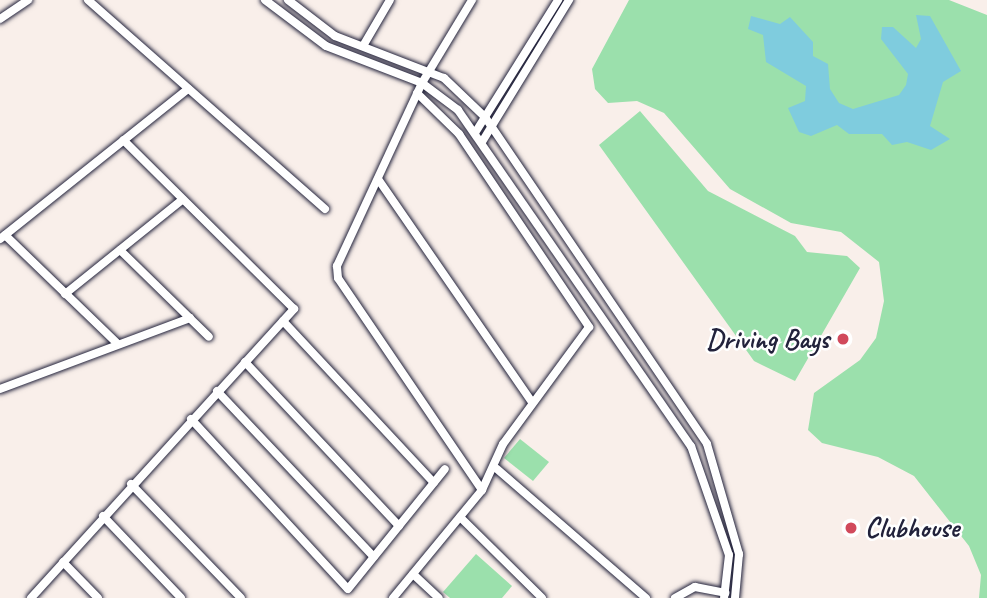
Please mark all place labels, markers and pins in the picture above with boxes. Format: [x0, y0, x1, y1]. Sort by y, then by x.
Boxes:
place label: Driving Bays [706, 322, 829, 356]
marker: Driving Bays [835, 331, 851, 347]
place label: Clubhouse [865, 511, 959, 545]
marker: Clubhouse [843, 520, 859, 536]

